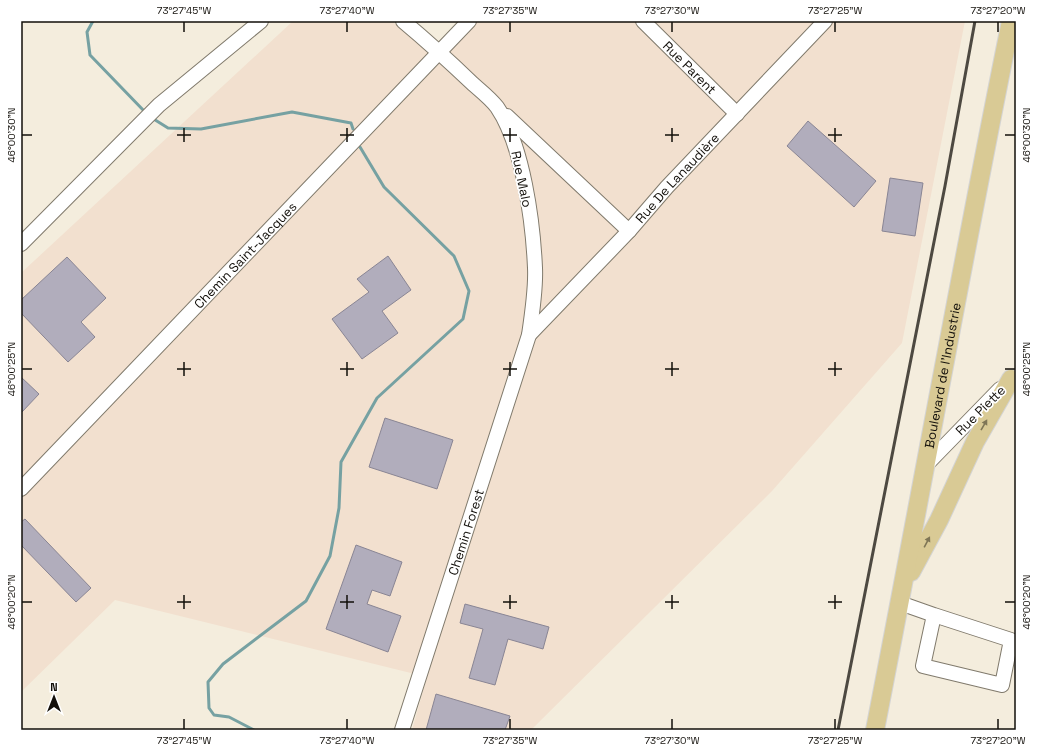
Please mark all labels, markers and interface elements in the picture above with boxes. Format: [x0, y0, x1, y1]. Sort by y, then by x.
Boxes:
text: 73°27'45"W [157, 4, 211, 17]
text: 73°27'40"W [320, 4, 375, 17]
text: 73°27'35"W [483, 4, 538, 17]
text: 73°27'30"W [644, 4, 700, 17]
text: 73°27'25"W [808, 4, 863, 17]
text: 73°27'20"W [970, 4, 1026, 17]
street label: Rue Parent [659, 38, 720, 98]
text: 46°00'30"N [5, 108, 18, 162]
text: 46°00'30"N [1020, 108, 1033, 162]
street label: Rue De Lanaudière [632, 129, 723, 227]
street label: Rue Malo [507, 149, 536, 209]
street label: Chemin Saint-Jacques [190, 198, 301, 312]
street label: Boulevard de l'Industrie [921, 301, 965, 450]
text: 46°00'25"N [5, 342, 18, 396]
text: 46°00'25"N [1020, 342, 1033, 396]
street label: Rue Piette [952, 382, 1009, 439]
one-way arrow [981, 419, 988, 431]
street label: Chemin Forest [444, 487, 488, 577]
one-way arrow [924, 536, 930, 548]
text: 46°00'20"N [5, 575, 18, 629]
text: 46°00'20"N [1020, 575, 1033, 629]
north arrow [34, 677, 74, 717]
text: N [50, 680, 58, 694]
text: 73°27'45"W [157, 734, 211, 747]
text: 73°27'40"W [320, 734, 375, 747]
text: 73°27'35"W [483, 734, 538, 747]
text: 73°27'30"W [644, 734, 700, 747]
text: 73°27'25"W [808, 734, 863, 747]
text: 73°27'20"W [970, 734, 1026, 747]

